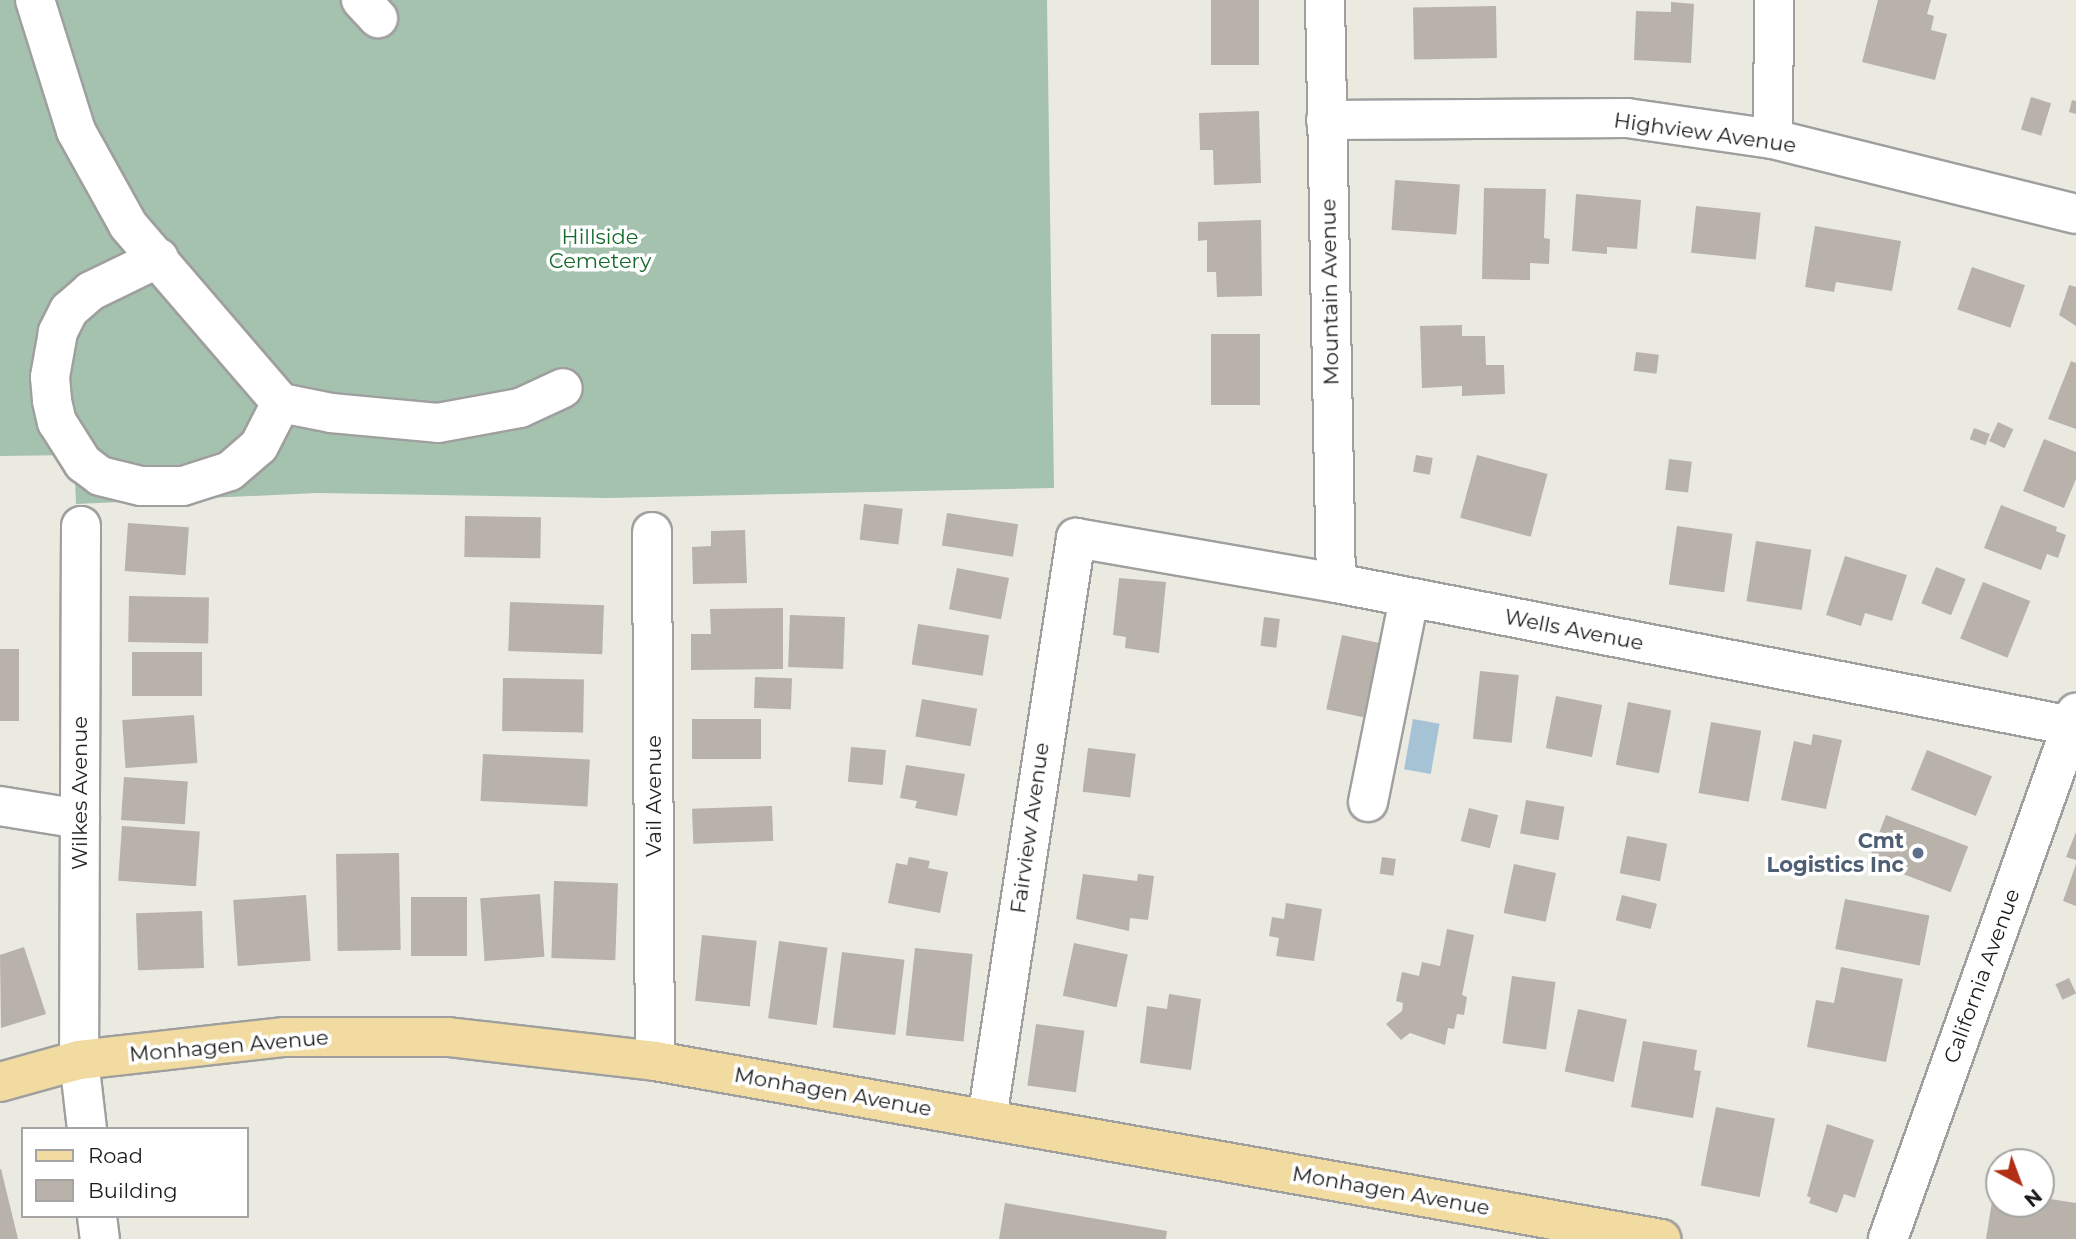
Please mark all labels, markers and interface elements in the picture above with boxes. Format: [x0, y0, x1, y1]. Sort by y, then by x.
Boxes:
street label: Highview Avenue [1612, 108, 1798, 158]
street label: Mountain Avenue [1316, 198, 1344, 386]
park label: Hillside Cemetery [549, 224, 651, 274]
street label: Wells Avenue [1502, 604, 1646, 656]
street label: Wilkes Avenue [67, 716, 93, 870]
street label: Vail Avenue [641, 735, 667, 857]
street label: Fairview Avenue [1006, 741, 1054, 915]
place label: Cmt Logistics Inc [1767, 828, 1904, 878]
marker: Cmt Logistics Inc [1910, 845, 1926, 861]
street label: California Avenue [1939, 885, 2025, 1067]
street label: Monhagen Avenue [128, 1025, 330, 1067]
street label: Monhagen Avenue [732, 1062, 934, 1122]
legend [21, 1127, 248, 1218]
text: Road [88, 1143, 143, 1168]
north arrow [1985, 1148, 2055, 1218]
street label: Monhagen Avenue [1290, 1161, 1492, 1221]
text: Building [88, 1178, 178, 1203]
text: N [2019, 1184, 2046, 1211]

